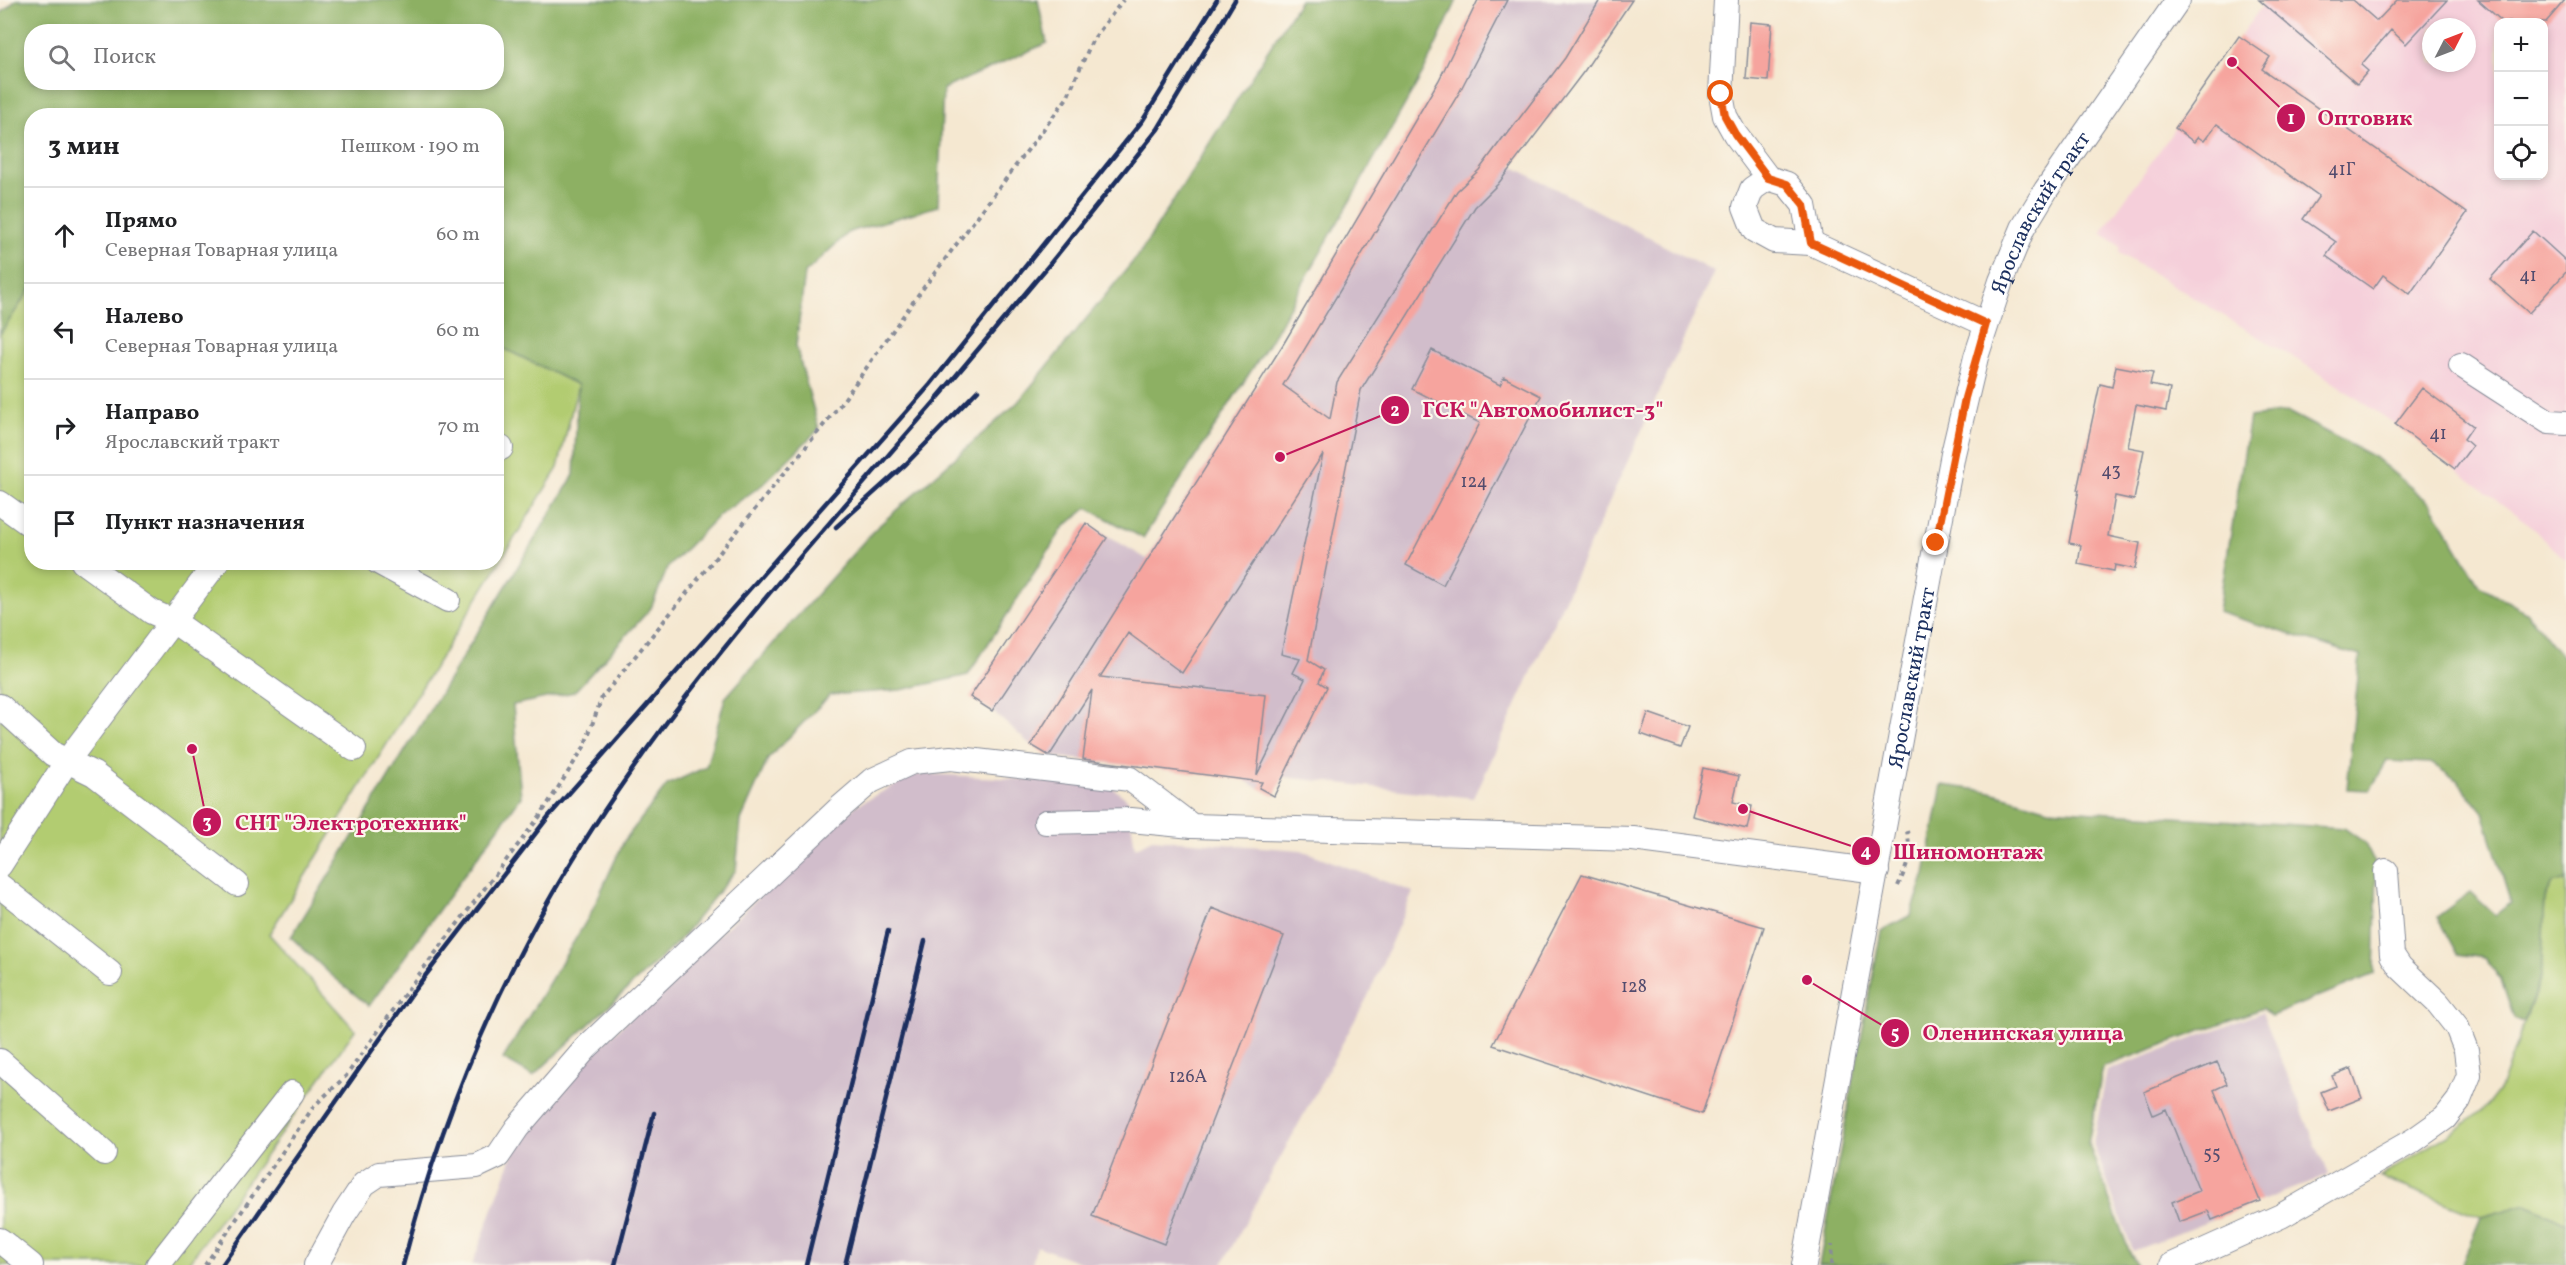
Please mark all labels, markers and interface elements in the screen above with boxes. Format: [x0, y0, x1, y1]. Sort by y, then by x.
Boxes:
north arrow [2422, 18, 2476, 72]
map controls [2494, 18, 2548, 180]
button: + [2494, 18, 2548, 72]
search box [24, 24, 504, 90]
icon: search [45, 41, 78, 74]
text: Поиск [93, 42, 156, 73]
button: − [2494, 72, 2548, 126]
route start [1707, 80, 1733, 106]
callout: Оптовик [2276, 98, 2425, 138]
text: Оптовик [2318, 104, 2412, 135]
text: 1 [2287, 107, 2295, 132]
street label: Ярославский тракт [1985, 126, 2099, 298]
button: locate [2494, 126, 2548, 180]
text: 3 мин [48, 129, 120, 165]
text: Пешком · 190 m [340, 133, 480, 161]
house number: 41Г [2328, 158, 2356, 183]
text: Прямо [105, 206, 177, 237]
icon: ahead [48, 219, 81, 252]
text: 60 m [436, 221, 480, 249]
text: Северная Товарная улица [105, 237, 338, 265]
house number: 41 [2519, 264, 2537, 289]
text: Налево [105, 302, 184, 333]
icon: left [48, 315, 81, 348]
text: 60 m [436, 317, 480, 345]
text: Северная Товарная улица [105, 333, 338, 361]
callout: ГСК "Автомобилист-3" [1380, 390, 1676, 430]
text: ГСК "Автомобилист-3" [1422, 396, 1664, 427]
text: Направо [105, 398, 199, 429]
text: 2 [1390, 399, 1400, 424]
icon: right [48, 411, 81, 444]
text: 70 m [437, 413, 480, 441]
house number: 41 [2429, 422, 2447, 447]
text: Ярославский тракт [105, 429, 280, 457]
house number: 43 [2101, 459, 2121, 484]
house number: 124 [1461, 470, 1487, 495]
icon: arrive [48, 507, 81, 540]
text: Пункт назначения [105, 508, 305, 539]
route end [1922, 529, 1948, 555]
street label: Ярославский тракт [1882, 585, 1944, 771]
callout: СНТ "Электротехник" [192, 802, 479, 842]
text: СНТ "Электротехник" [235, 809, 467, 840]
text: 3 [202, 811, 212, 836]
callout: Шиномонтаж [1851, 831, 2055, 871]
text: Шиномонтаж [1893, 838, 2043, 869]
text: 4 [1861, 840, 1872, 865]
house number: 128 [1621, 975, 1647, 1000]
callout: Оленинская улица [1880, 1013, 2136, 1053]
text: Оленинская улица [1923, 1019, 2123, 1050]
text: 5 [1891, 1022, 1899, 1047]
house number: 126А [1169, 1065, 1208, 1090]
house number: 55 [2203, 1142, 2221, 1167]

